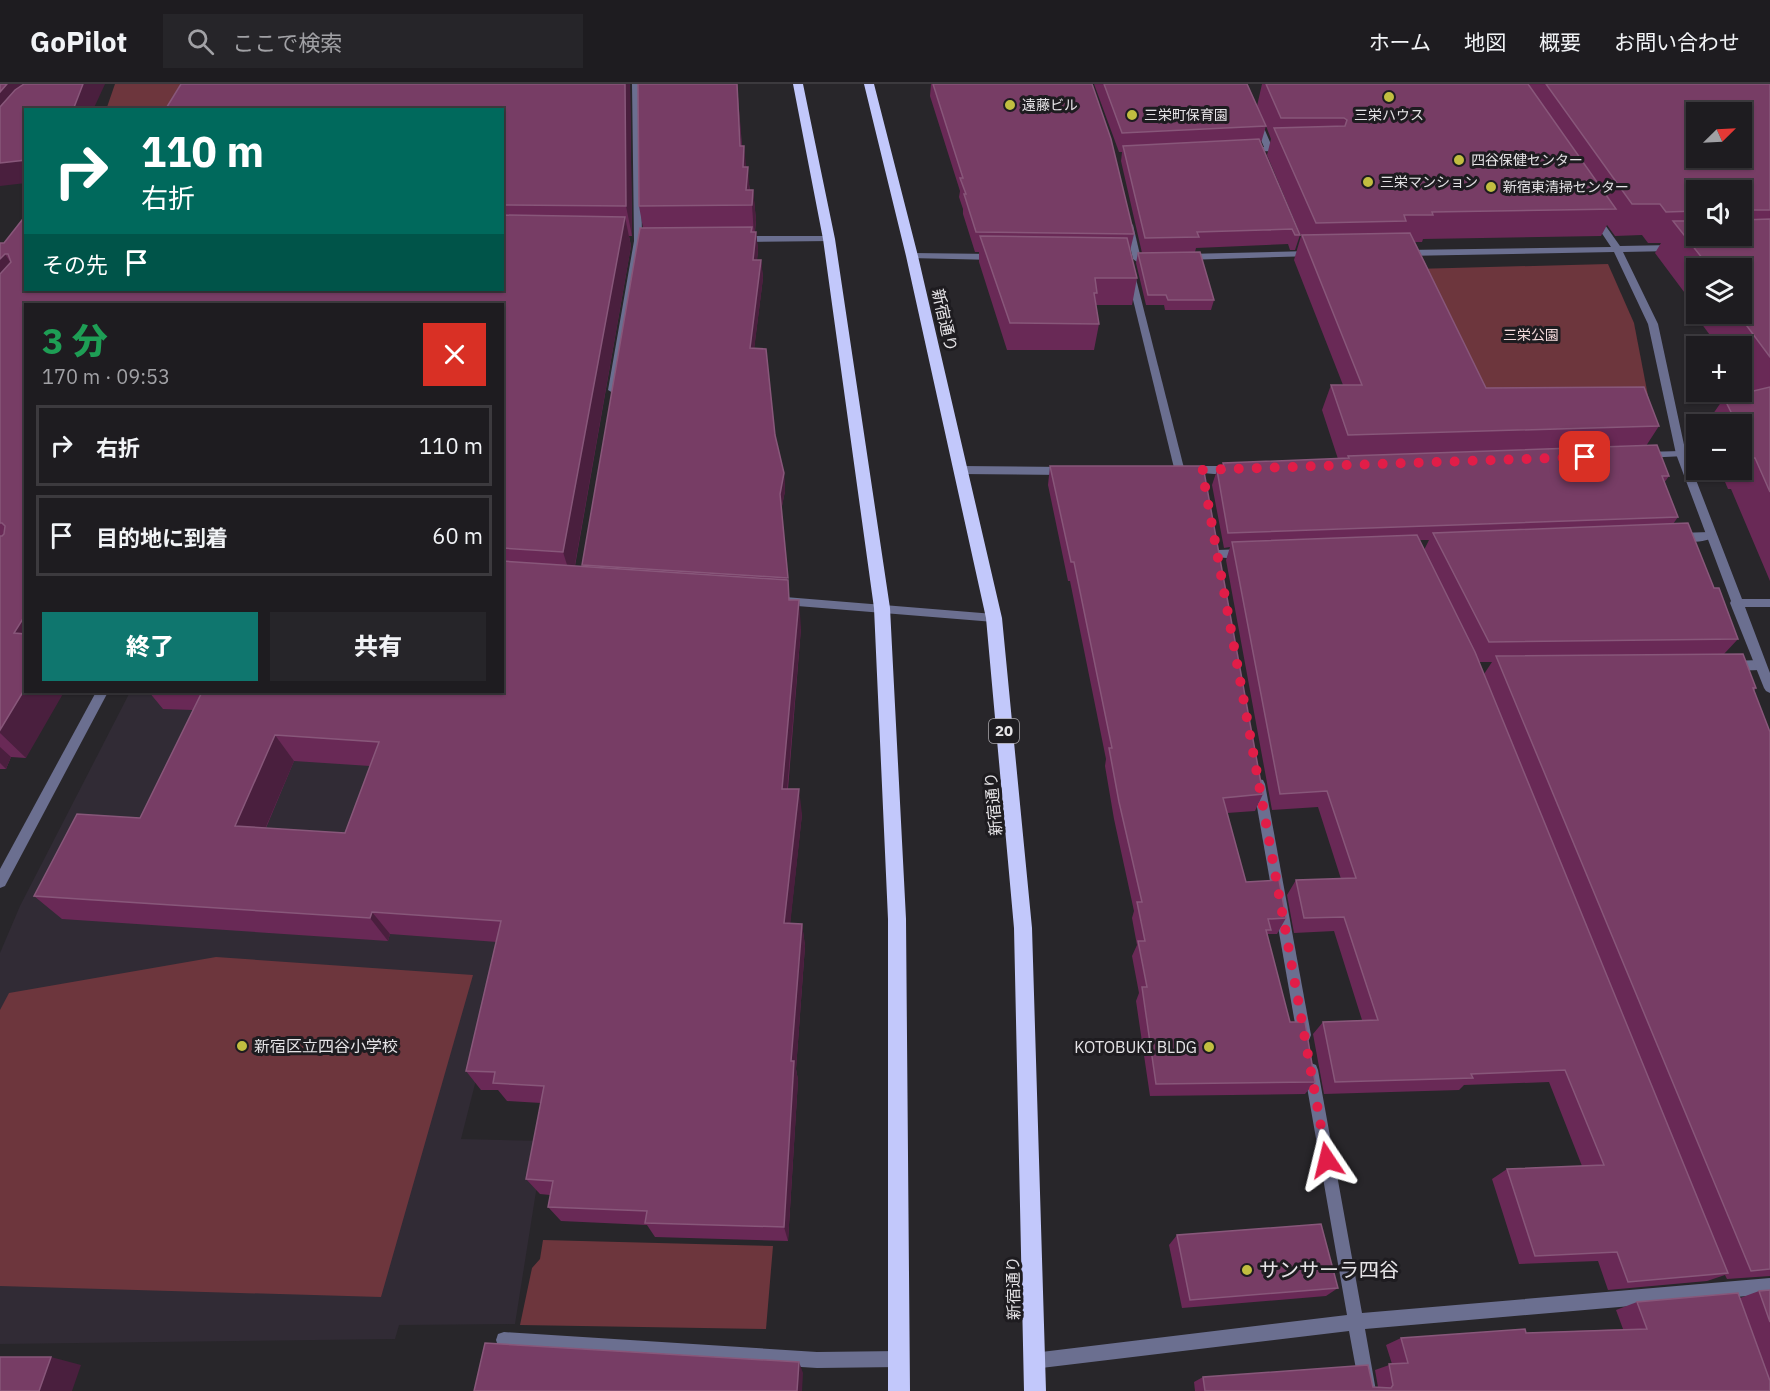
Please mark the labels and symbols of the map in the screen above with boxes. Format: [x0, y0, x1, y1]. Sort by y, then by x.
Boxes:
marker: 三栄ハウス [1382, 90, 1396, 104]
place label: 遠藤ビル [1022, 96, 1078, 114]
marker: 遠藤ビル [1003, 98, 1017, 112]
north arrow [1686, 102, 1752, 168]
place label: 三栄町保育園 [1144, 106, 1228, 124]
place label: 三栄ハウス [1354, 106, 1424, 124]
marker: 三栄町保育園 [1125, 108, 1139, 122]
place label: 四谷保健センター [1471, 151, 1583, 169]
marker: 四谷保健センター [1452, 153, 1466, 167]
place label: 三栄マンション [1380, 173, 1478, 191]
marker: 三栄マンション [1361, 175, 1375, 189]
place label: 新宿東清掃センター [1503, 178, 1629, 196]
marker: 新宿東清掃センター [1484, 180, 1498, 194]
street label: 新宿通り [928, 287, 962, 353]
park label: 三栄公園 [1503, 326, 1559, 344]
pin [1559, 431, 1610, 482]
road number: 20 [989, 719, 1019, 743]
street label: 新宿通り [980, 771, 1006, 837]
place label: 新宿区立四谷小学校 [254, 1036, 398, 1056]
place label: KOTOBUKI BLDG [1074, 1037, 1197, 1057]
marker: 新宿区立四谷小学校 [235, 1039, 249, 1053]
marker: KOTOBUKI BLDG [1202, 1040, 1216, 1054]
position arrow [1295, 1128, 1359, 1192]
street label: 新宿通り [1002, 1256, 1024, 1320]
place label: サンサーラ四谷 [1259, 1256, 1399, 1283]
marker: サンサーラ四谷 [1240, 1263, 1254, 1277]

